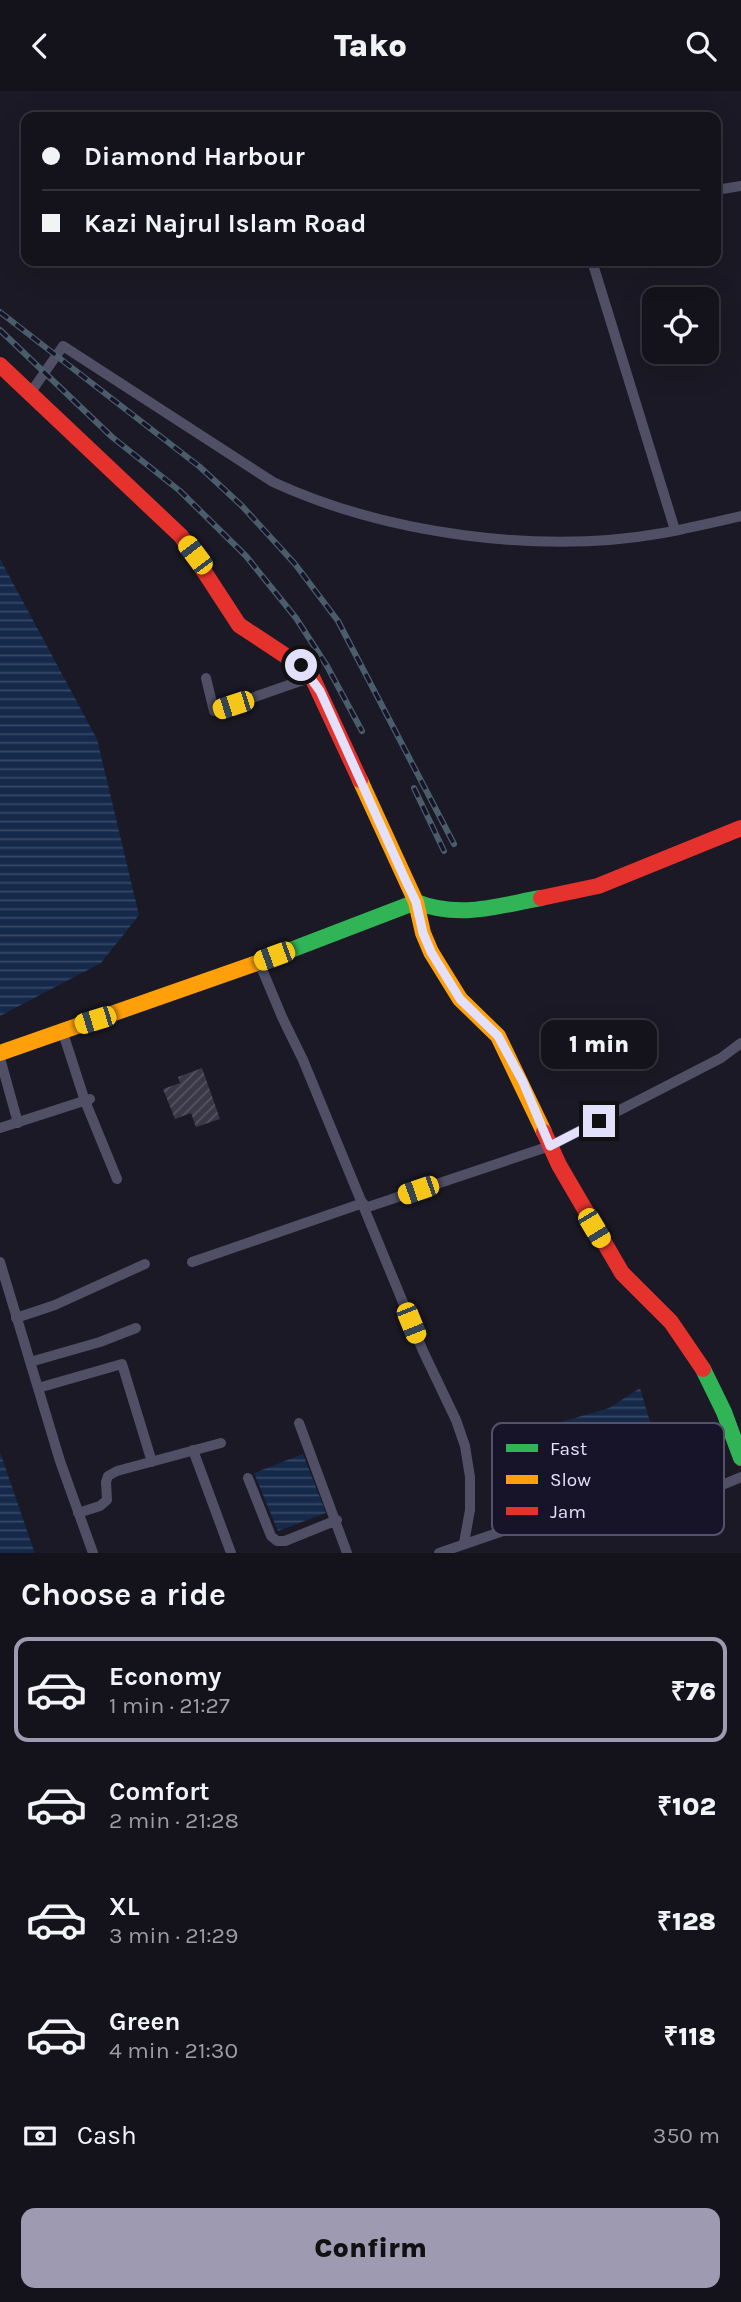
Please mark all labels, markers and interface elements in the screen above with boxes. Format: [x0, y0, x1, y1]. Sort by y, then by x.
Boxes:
icon: back [21, 27, 59, 65]
text: Tako [334, 27, 407, 64]
icon: search [682, 27, 720, 65]
text: Diamond Harbour [84, 141, 305, 172]
text: Kazi Najrul Islam Road [84, 208, 366, 239]
map controls [642, 287, 719, 364]
button: locate [642, 287, 719, 364]
car [174, 532, 217, 578]
route start [285, 649, 317, 681]
car [210, 689, 257, 721]
car [251, 939, 298, 973]
car [72, 1004, 119, 1036]
callout: 1 min [541, 1019, 657, 1069]
text: 1 min [569, 1031, 629, 1058]
route end [583, 1105, 615, 1137]
car [395, 1173, 442, 1207]
car [575, 1205, 614, 1251]
car [394, 1300, 429, 1346]
legend [492, 1423, 724, 1535]
text: Fast [550, 1438, 587, 1460]
text: Slow [550, 1469, 591, 1491]
text: Jam [550, 1501, 586, 1523]
text: Choose a ride [21, 1576, 226, 1613]
icon: car [25, 1658, 88, 1721]
text: Economy [109, 1661, 221, 1692]
text: ₹76 [671, 1676, 716, 1707]
text: 1 min · 21:27 [109, 1692, 230, 1719]
icon: car [25, 1773, 88, 1836]
text: Comfort [109, 1776, 210, 1807]
text: ₹102 [657, 1791, 716, 1822]
text: 2 min · 21:28 [109, 1807, 239, 1834]
icon: car [25, 1888, 88, 1951]
text: XL [109, 1891, 140, 1922]
text: ₹128 [657, 1906, 716, 1937]
text: 3 min · 21:29 [109, 1922, 238, 1949]
icon: car [25, 2003, 88, 2066]
text: Green [109, 2006, 181, 2037]
text: ₹118 [663, 2021, 716, 2052]
text: 4 min · 21:30 [109, 2037, 238, 2064]
icon: cash [21, 2117, 59, 2155]
text: Cash [77, 2120, 137, 2151]
text: 350 m [653, 2122, 720, 2149]
button: Confirm [21, 2208, 720, 2288]

